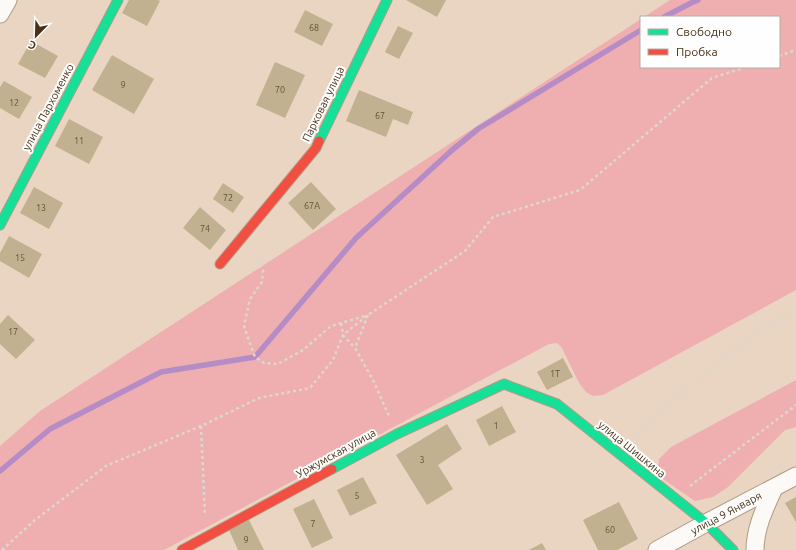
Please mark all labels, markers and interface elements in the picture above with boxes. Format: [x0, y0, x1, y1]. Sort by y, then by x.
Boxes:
north arrow [16, 16, 56, 56]
legend [640, 16, 780, 68]
house number: 68 [309, 23, 319, 33]
text: Свободно [676, 25, 732, 38]
text: С [27, 38, 38, 52]
text: Пробка [676, 45, 718, 58]
street label: улица Пархоменко [20, 62, 76, 152]
street label: Парковая улица [300, 65, 346, 143]
house number: 9 [120, 80, 126, 90]
house number: 70 [275, 85, 285, 95]
house number: 12 [9, 98, 19, 108]
house number: 67 [375, 111, 385, 121]
house number: 11 [74, 136, 84, 146]
house number: 72 [223, 193, 233, 203]
house number: 67А [304, 201, 320, 211]
house number: 13 [36, 203, 46, 213]
house number: 74 [200, 224, 210, 234]
house number: 15 [15, 253, 25, 263]
house number: 17 [8, 327, 18, 337]
house number: 1Т [550, 369, 560, 379]
street label: улица Шишкина [596, 418, 668, 480]
house number: 1 [493, 421, 499, 431]
street label: Уржумская улица [294, 426, 378, 480]
house number: 3 [419, 455, 425, 465]
street label: улица 9 Января [688, 489, 764, 537]
house number: 5 [354, 491, 360, 501]
house number: 7 [310, 519, 316, 529]
house number: 60 [605, 525, 615, 535]
house number: 9 [243, 535, 249, 545]

